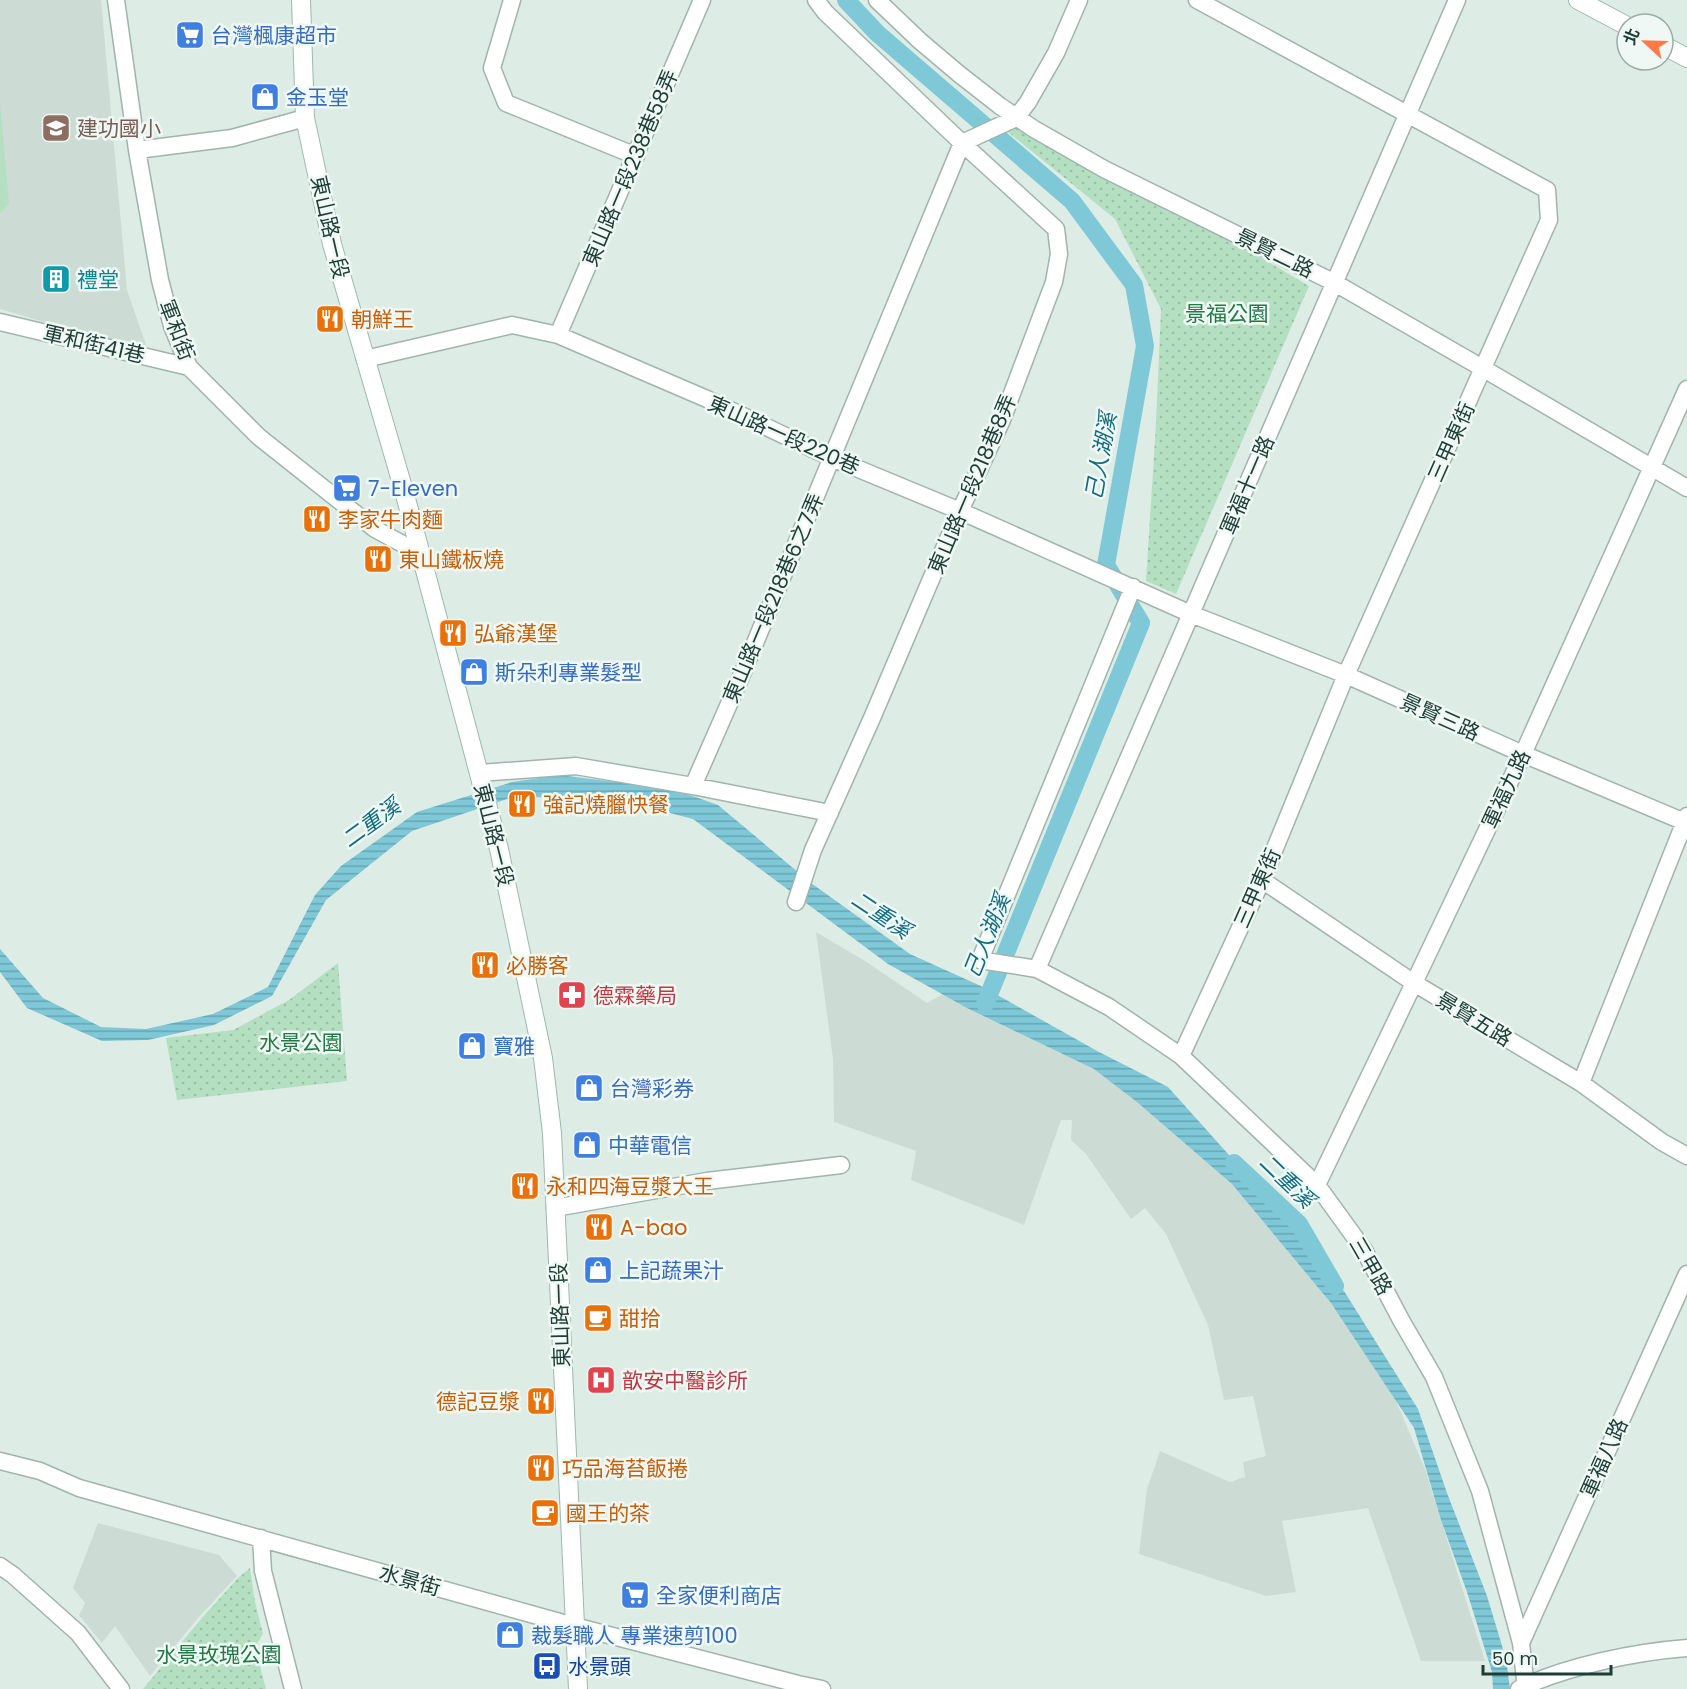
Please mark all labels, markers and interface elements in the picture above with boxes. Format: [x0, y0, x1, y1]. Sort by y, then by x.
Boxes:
north arrow [1615, 12, 1675, 72]
supermarket icon: 台灣楓康超市 [174, 19, 206, 51]
place label: 台灣楓康超市 [211, 21, 337, 50]
text: 北 [1618, 25, 1645, 48]
street label: 東山路一段238巷58弄 [575, 65, 685, 271]
shop icon: 金玉堂 [249, 81, 281, 113]
place label: 金玉堂 [286, 83, 349, 112]
school or university icon: 建功國小 [40, 112, 72, 144]
place label: 建功國小 [77, 114, 161, 143]
street label: 東山路一段 [304, 173, 356, 281]
street label: 景賢二路 [1231, 222, 1319, 284]
building icon: 禮堂 [40, 263, 72, 295]
place label: 禮堂 [77, 265, 119, 294]
street label: 軍和街 [152, 295, 202, 365]
park label: 景福公園 [1185, 299, 1269, 328]
restaurant icon: 朝鮮王 [314, 303, 346, 335]
place label: 朝鮮王 [351, 305, 414, 334]
street label: 軍和街41巷 [40, 318, 148, 370]
street label: 東山路一段220巷 [703, 389, 865, 481]
street label: 東山路一段218巷8弄 [921, 390, 1023, 578]
street label: 三甲東街 [1421, 398, 1481, 486]
water label: 己人湖溪 [1078, 407, 1124, 502]
street label: 軍福十一路 [1213, 431, 1281, 539]
supermarket icon: 7-Eleven [331, 472, 363, 504]
place label: 7-Eleven [368, 474, 458, 503]
street label: 東山路一段218巷6之7弄 [716, 489, 830, 707]
restaurant icon: 李家牛肉麵 [301, 503, 333, 535]
place label: 李家牛肉麵 [338, 505, 443, 534]
restaurant icon: 東山鐵板燒 [362, 543, 394, 575]
place label: 東山鐵板燒 [399, 545, 504, 574]
restaurant icon: 弘爺漢堡 [437, 617, 469, 649]
place label: 弘爺漢堡 [474, 619, 558, 648]
shop icon: 斯朵利專業髮型 [458, 656, 490, 688]
place label: 斯朵利專業髮型 [495, 658, 642, 687]
street label: 景賢三路 [1396, 687, 1484, 747]
street label: 軍福九路 [1475, 745, 1537, 833]
street label: 東山路一段 [467, 781, 521, 889]
restaurant icon: 強記燒臘快餐 [506, 788, 538, 820]
water label: 二重溪 [335, 789, 409, 855]
place label: 強記燒臘快餐 [543, 790, 669, 819]
street label: 三甲東街 [1227, 844, 1287, 932]
water label: 二重溪 [845, 884, 920, 948]
water label: 己人湖溪 [956, 887, 1019, 983]
restaurant icon: 必勝客 [469, 949, 501, 981]
place label: 必勝客 [506, 951, 569, 980]
pharmacy icon: 德霖藥局 [556, 979, 588, 1011]
place label: 德霖藥局 [593, 981, 677, 1010]
street label: 景賢五路 [1431, 985, 1517, 1053]
park label: 水景公園 [259, 1028, 343, 1057]
shop icon: 寶雅 [456, 1030, 488, 1062]
place label: 寶雅 [493, 1032, 535, 1061]
shop icon: 台灣彩券 [573, 1072, 605, 1104]
place label: 台灣彩券 [610, 1074, 694, 1103]
shop icon: 中華電信 [571, 1129, 603, 1161]
place label: 中華電信 [608, 1131, 692, 1160]
water label: 二重溪 [1252, 1147, 1324, 1217]
restaurant icon: 永和四海豆漿大王 [509, 1170, 541, 1202]
place label: 永和四海豆漿大王 [546, 1172, 714, 1201]
restaurant icon: A-bao [583, 1211, 615, 1243]
place label: A-bao [620, 1213, 688, 1242]
street label: 三甲路 [1343, 1231, 1399, 1301]
shop icon: 上記蔬果汁 [582, 1254, 614, 1286]
place label: 上記蔬果汁 [619, 1256, 724, 1285]
street label: 東山路一段 [544, 1262, 576, 1368]
cafe icon: 甜拾 [582, 1302, 614, 1334]
place label: 甜拾 [619, 1304, 661, 1333]
hospital icon: 歆安中醫診所 [585, 1364, 617, 1396]
place label: 歆安中醫診所 [622, 1366, 748, 1395]
restaurant icon: 德記豆漿 [525, 1385, 557, 1417]
place label: 德記豆漿 [436, 1387, 520, 1416]
street label: 軍福八路 [1574, 1414, 1634, 1502]
restaurant icon: 巧品海苔飯捲 [525, 1452, 557, 1484]
place label: 巧品海苔飯捲 [562, 1454, 688, 1483]
cafe icon: 國王的茶 [529, 1497, 561, 1529]
place label: 國王的茶 [566, 1499, 650, 1528]
street label: 水景街 [376, 1557, 444, 1603]
supermarket icon: 全家便利商店 [619, 1579, 651, 1611]
place label: 全家便利商店 [656, 1581, 782, 1610]
shop icon: 裁髮職人 專業速剪100 [494, 1619, 526, 1651]
place label: 裁髮職人 專業速剪100 [531, 1621, 738, 1650]
scale bar [1483, 1638, 1610, 1676]
park label: 水景玫瑰公園 [156, 1640, 282, 1669]
text: 50 m [1492, 1646, 1538, 1671]
bus stop icon: 水景頭 [531, 1650, 563, 1682]
place label: 水景頭 [568, 1652, 631, 1681]

